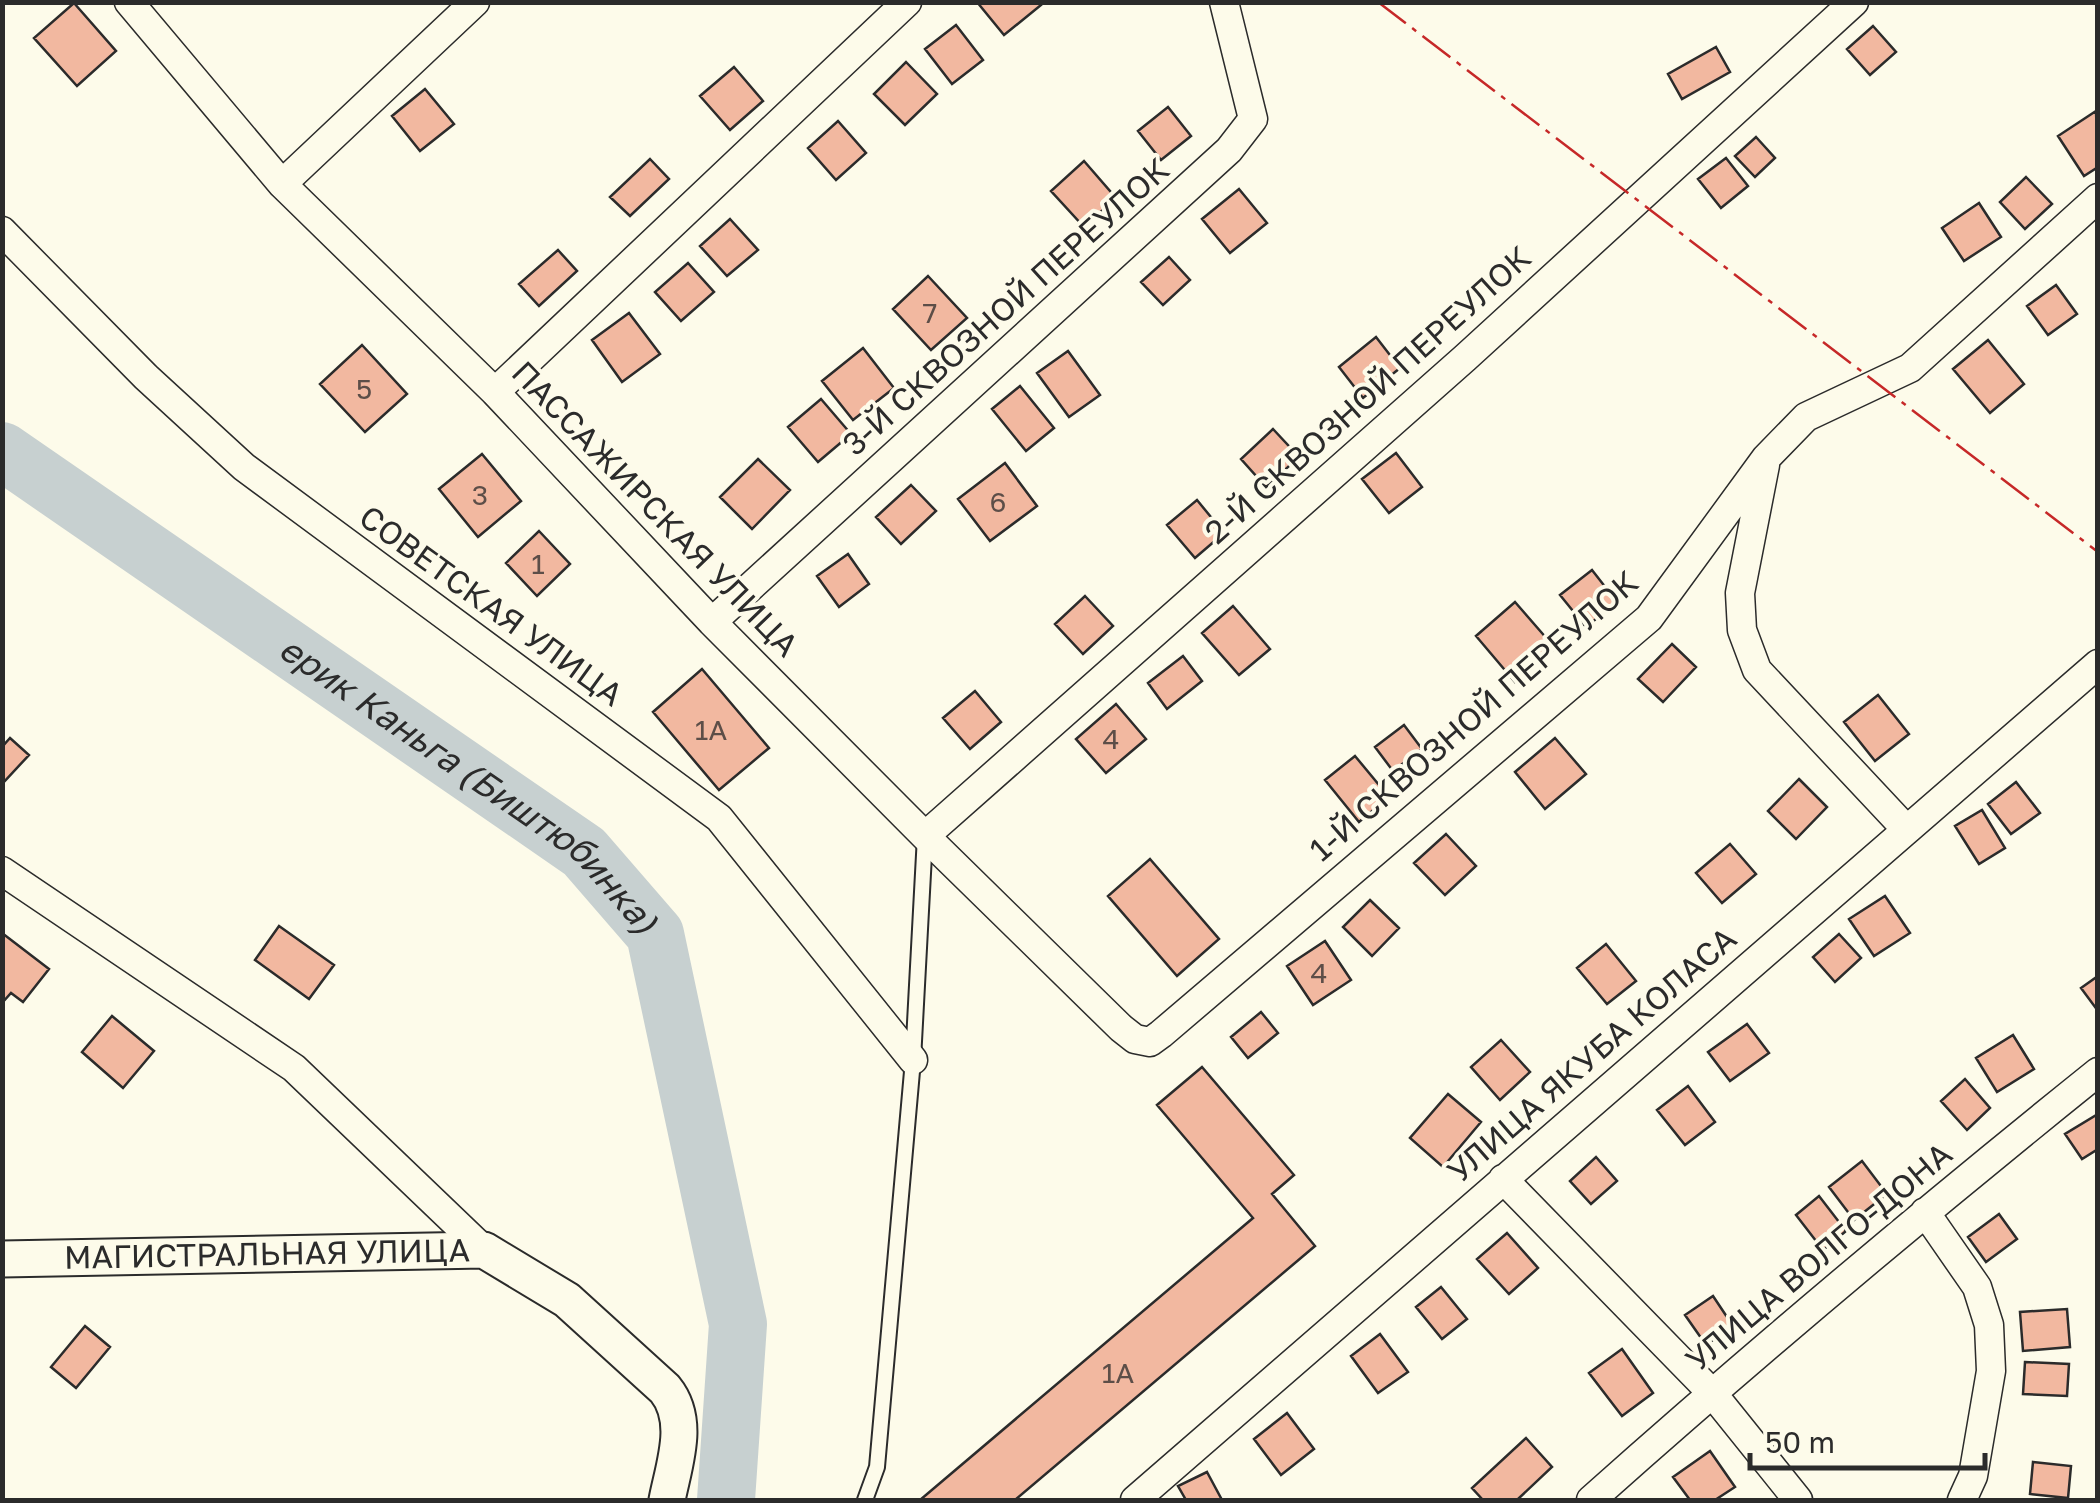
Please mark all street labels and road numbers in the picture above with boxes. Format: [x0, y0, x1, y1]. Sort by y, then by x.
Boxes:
street label: 3-Й СКВОЗНОЙ ПЕРЕУЛОК [834, 150, 1176, 463]
street label: 2-Й СКВОЗНОЙ ПЕРЕУЛОК [1196, 238, 1538, 551]
street label: ПАССАЖИРСКАЯ УЛИЦА [505, 353, 807, 664]
street label: СОВЕТСКАЯ УЛИЦА [353, 497, 630, 713]
street label: 1-Й СКВОЗНОЙ ПЕРЕУЛОК [1301, 562, 1645, 868]
street label: УЛИЦА ЯКУБА КОЛАСА [1439, 919, 1743, 1190]
street label: УЛИЦА ВОЛГО-ДОНА [1678, 1134, 1959, 1378]
street label: МАГИСТРАЛЬНАЯ УЛИЦА [64, 1230, 470, 1276]

